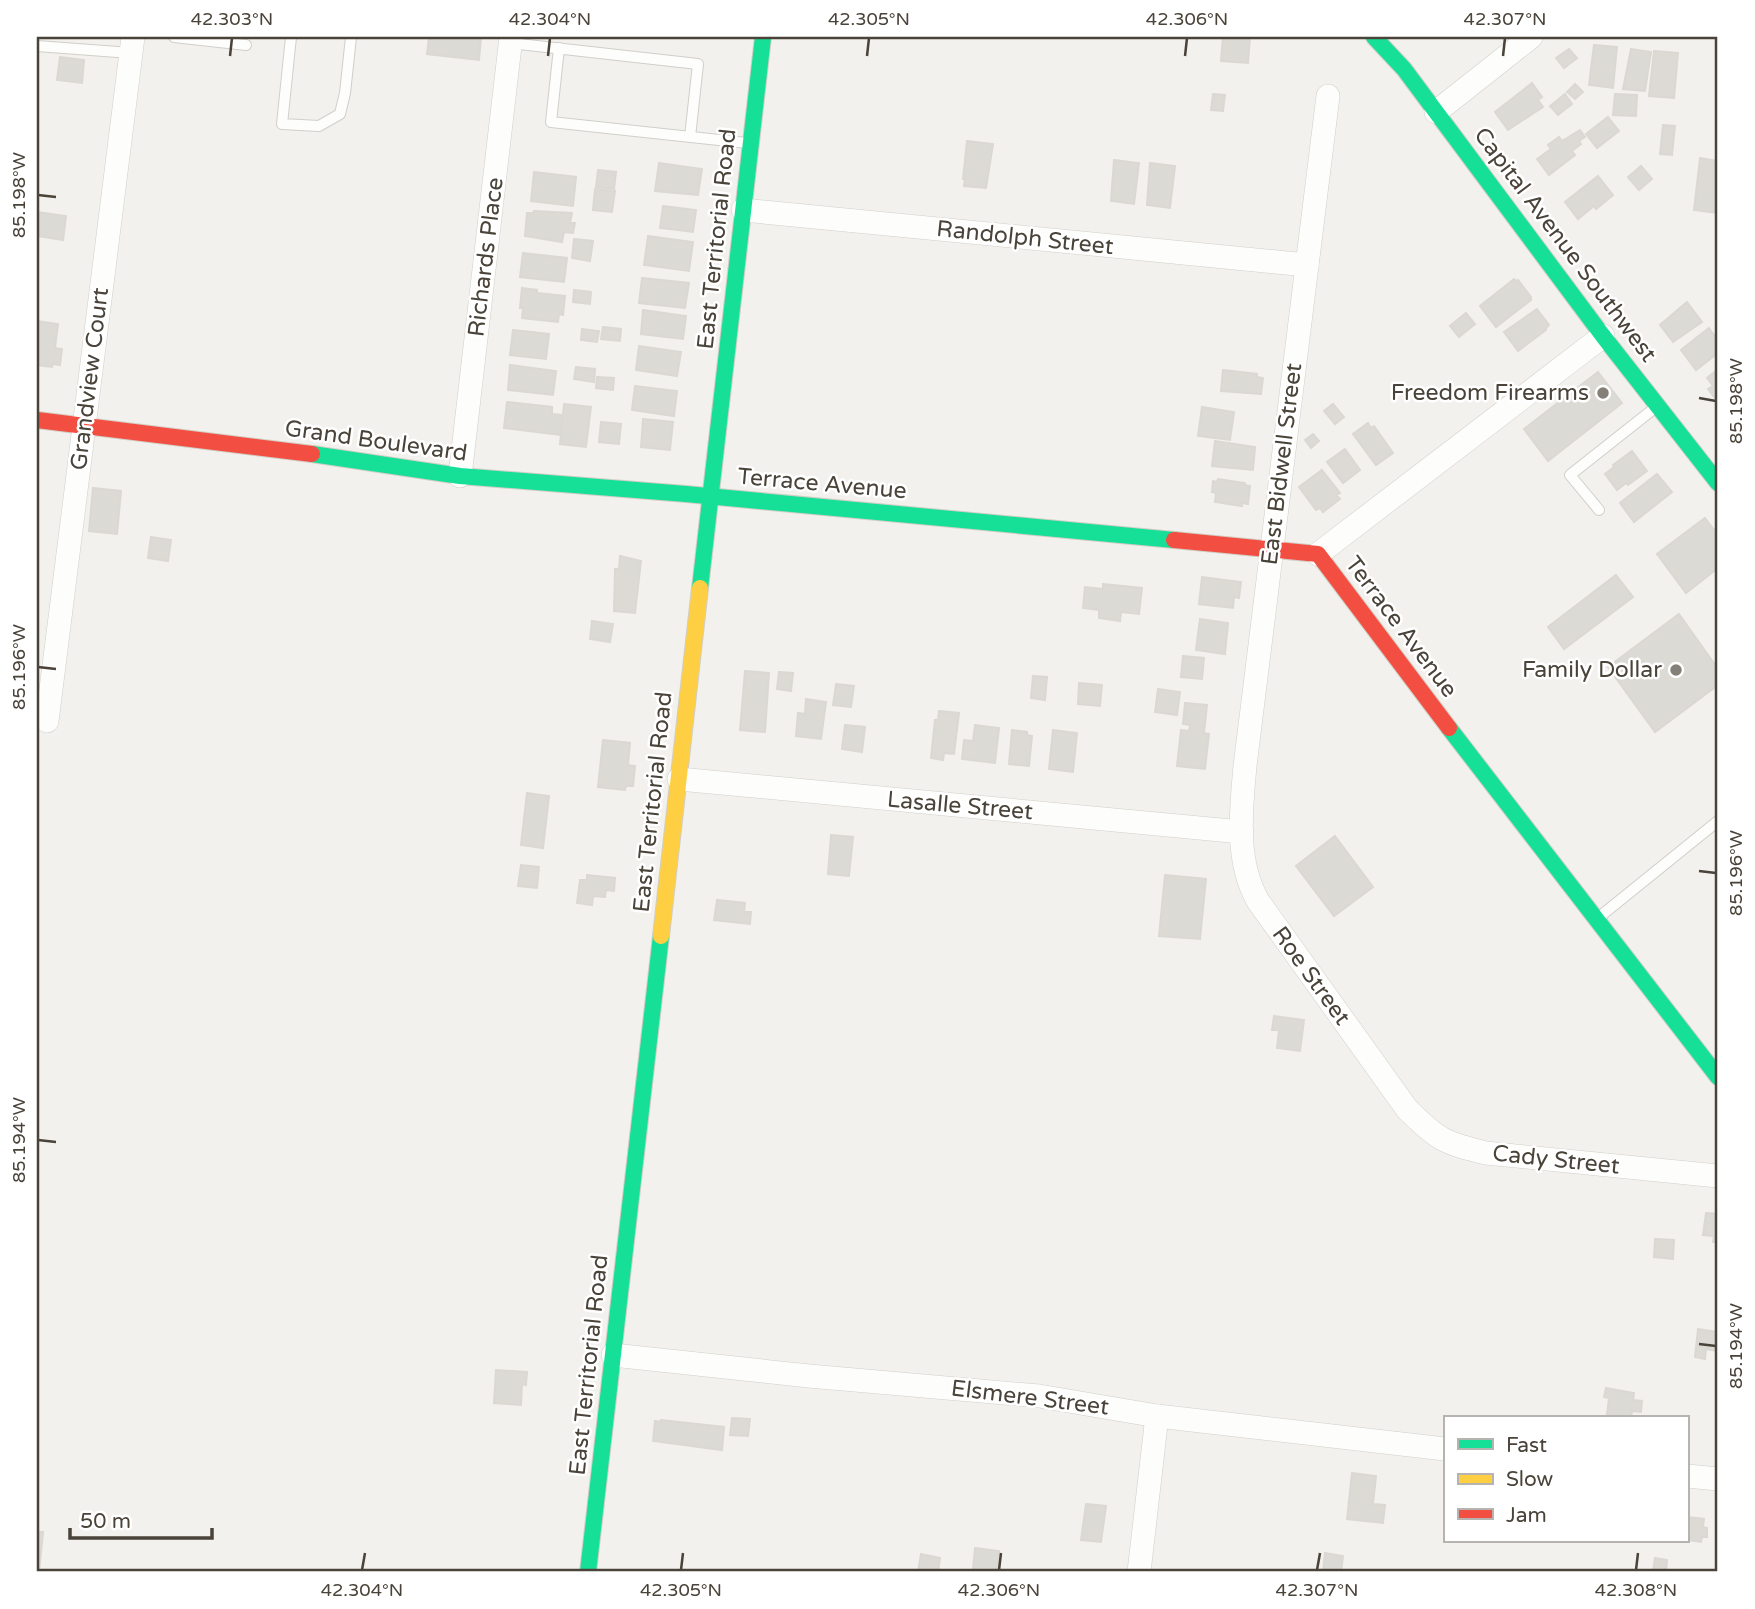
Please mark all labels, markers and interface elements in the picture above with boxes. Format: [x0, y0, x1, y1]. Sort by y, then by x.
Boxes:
text: 42.303°N [191, 8, 273, 30]
text: 42.304°N [509, 8, 591, 30]
text: 42.305°N [828, 8, 910, 30]
text: 42.306°N [1146, 8, 1228, 30]
text: 42.307°N [1464, 8, 1546, 30]
street label: Capital Avenue Southwest [1468, 122, 1662, 368]
street label: East Territorial Road [691, 127, 743, 351]
text: 85.198°W [8, 152, 30, 238]
street label: Richards Place [462, 176, 510, 338]
street label: Randolph Street [935, 215, 1115, 261]
street label: Grandview Court [65, 286, 115, 472]
text: 85.198°W [1725, 358, 1747, 444]
street label: East Bidwell Street [1256, 361, 1308, 567]
place label: Freedom Firearms [1391, 379, 1589, 407]
marker: Freedom Firearms [1595, 385, 1611, 401]
street label: Grand Boulevard [283, 414, 469, 468]
street label: Terrace Avenue [736, 463, 908, 505]
street label: Terrace Avenue [1339, 551, 1463, 703]
text: 85.196°W [8, 624, 30, 710]
place label: Family Dollar [1522, 656, 1662, 684]
marker: Family Dollar [1668, 662, 1684, 678]
street label: East Territorial Road [627, 690, 679, 914]
street label: Lasalle Street [886, 786, 1034, 826]
text: 85.196°W [1725, 830, 1747, 916]
street label: Roe Street [1266, 921, 1356, 1031]
text: 85.194°W [8, 1097, 30, 1183]
street label: Cady Street [1491, 1139, 1621, 1181]
street label: East Territorial Road [563, 1253, 615, 1477]
text: 85.194°W [1725, 1303, 1747, 1389]
street label: Elsmere Street [949, 1374, 1111, 1422]
legend [1444, 1416, 1688, 1542]
text: Fast [1506, 1433, 1547, 1458]
text: Slow [1506, 1467, 1554, 1492]
scale bar [70, 1497, 212, 1541]
text: Jam [1506, 1503, 1547, 1528]
text: 50 m [80, 1509, 131, 1534]
text: 42.304°N [321, 1579, 403, 1601]
text: 42.305°N [640, 1579, 722, 1601]
text: 42.306°N [958, 1579, 1040, 1601]
text: 42.307°N [1276, 1579, 1358, 1601]
text: 42.308°N [1595, 1579, 1677, 1601]

